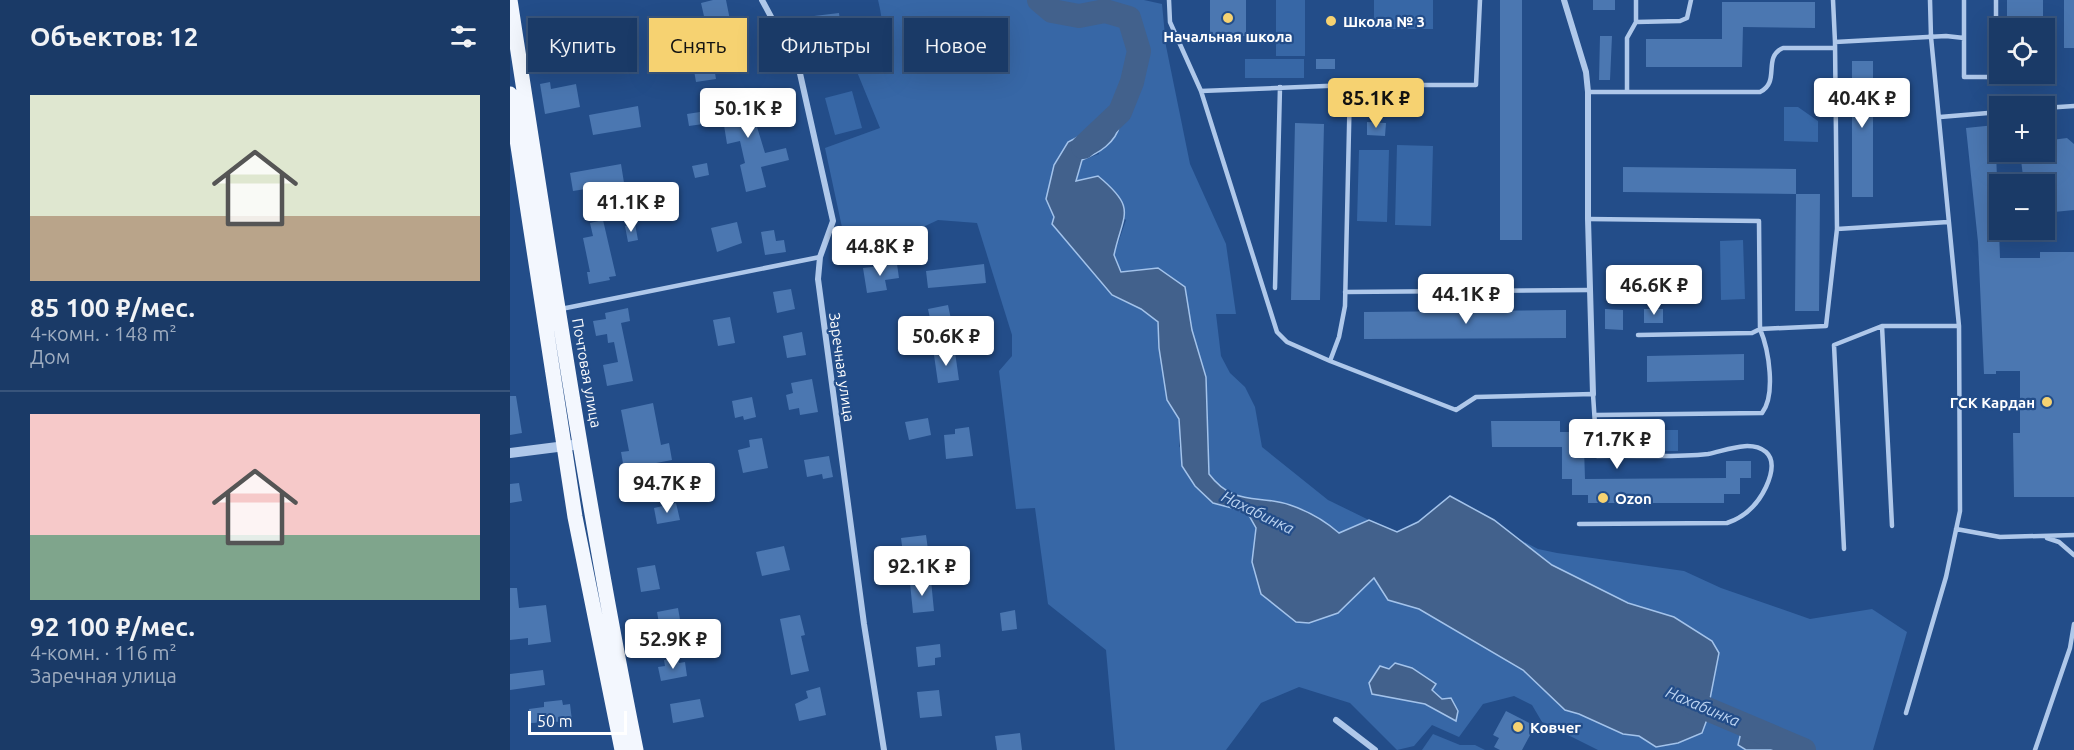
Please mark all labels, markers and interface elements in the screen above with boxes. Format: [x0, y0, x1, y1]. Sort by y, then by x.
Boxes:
marker: Начальная школа [1221, 11, 1235, 25]
place label: Школа № 3 [1343, 13, 1425, 30]
marker: Школа № 3 [1324, 14, 1338, 28]
chip: Купить [528, 18, 637, 72]
chip: Снять [649, 18, 747, 72]
chip: Фильтры [759, 18, 892, 72]
chip: Новое [904, 18, 1008, 72]
map controls [1989, 18, 2055, 240]
button: locate [1989, 18, 2055, 84]
icon: filters [447, 20, 480, 53]
text: Объектов: 12 [30, 22, 198, 51]
place label: Начальная школа [1163, 28, 1293, 45]
pin: 85.1K ₽ [1321, 78, 1431, 129]
pin: 40.4K ₽ [1807, 78, 1917, 129]
text: 85.1K ₽ [1342, 86, 1410, 109]
text: 40.4K ₽ [1828, 86, 1896, 109]
pin: 50.1K ₽ [693, 88, 803, 139]
text: 50.1K ₽ [714, 96, 782, 119]
button: + [1989, 96, 2055, 162]
icon: home [201, 134, 309, 242]
button: − [1989, 174, 2055, 240]
pin: 41.1K ₽ [576, 182, 686, 233]
text: 41.1K ₽ [597, 190, 665, 213]
pin: 44.8K ₽ [825, 226, 935, 277]
text: 44.8K ₽ [846, 234, 914, 257]
pin: 46.6K ₽ [1599, 265, 1709, 316]
text: 46.6K ₽ [1620, 273, 1688, 296]
pin: 44.1K ₽ [1411, 274, 1521, 325]
text: 44.1K ₽ [1432, 282, 1500, 305]
text: 85 100 ₽/мес. [30, 293, 195, 322]
street label: Заречная улица [826, 311, 858, 423]
pin: 50.6K ₽ [891, 316, 1001, 367]
street label: Почтовая улица [569, 317, 605, 429]
text: 4-комн. · 148 m² [30, 322, 177, 345]
text: 50.6K ₽ [912, 324, 980, 347]
text: Дом [30, 345, 70, 368]
place label: ГСК Кардан [1950, 394, 2035, 411]
marker: ГСК Кардан [2040, 395, 2054, 409]
pin: 71.7K ₽ [1562, 419, 1672, 470]
text: 71.7K ₽ [1583, 427, 1651, 450]
icon: home [201, 453, 309, 561]
pin: 94.7K ₽ [612, 463, 722, 514]
text: 94.7K ₽ [633, 471, 701, 494]
water label: Нахабинка [1219, 487, 1297, 537]
place label: Ozon [1615, 490, 1652, 507]
marker: Ozon [1596, 491, 1610, 505]
pin: 92.1K ₽ [867, 546, 977, 597]
text: 92.1K ₽ [888, 554, 956, 577]
text: 92 100 ₽/мес. [30, 612, 195, 641]
pin: 52.9K ₽ [618, 619, 728, 670]
text: 52.9K ₽ [639, 627, 707, 650]
text: 4-комн. · 116 m² [30, 641, 177, 664]
text: Заречная улица [30, 664, 177, 687]
water label: Нахабинка [1663, 682, 1743, 730]
scale bar [528, 708, 627, 736]
text: 50 m [537, 712, 573, 730]
place label: Ковчег [1530, 719, 1581, 736]
marker: Ковчег [1511, 720, 1525, 734]

